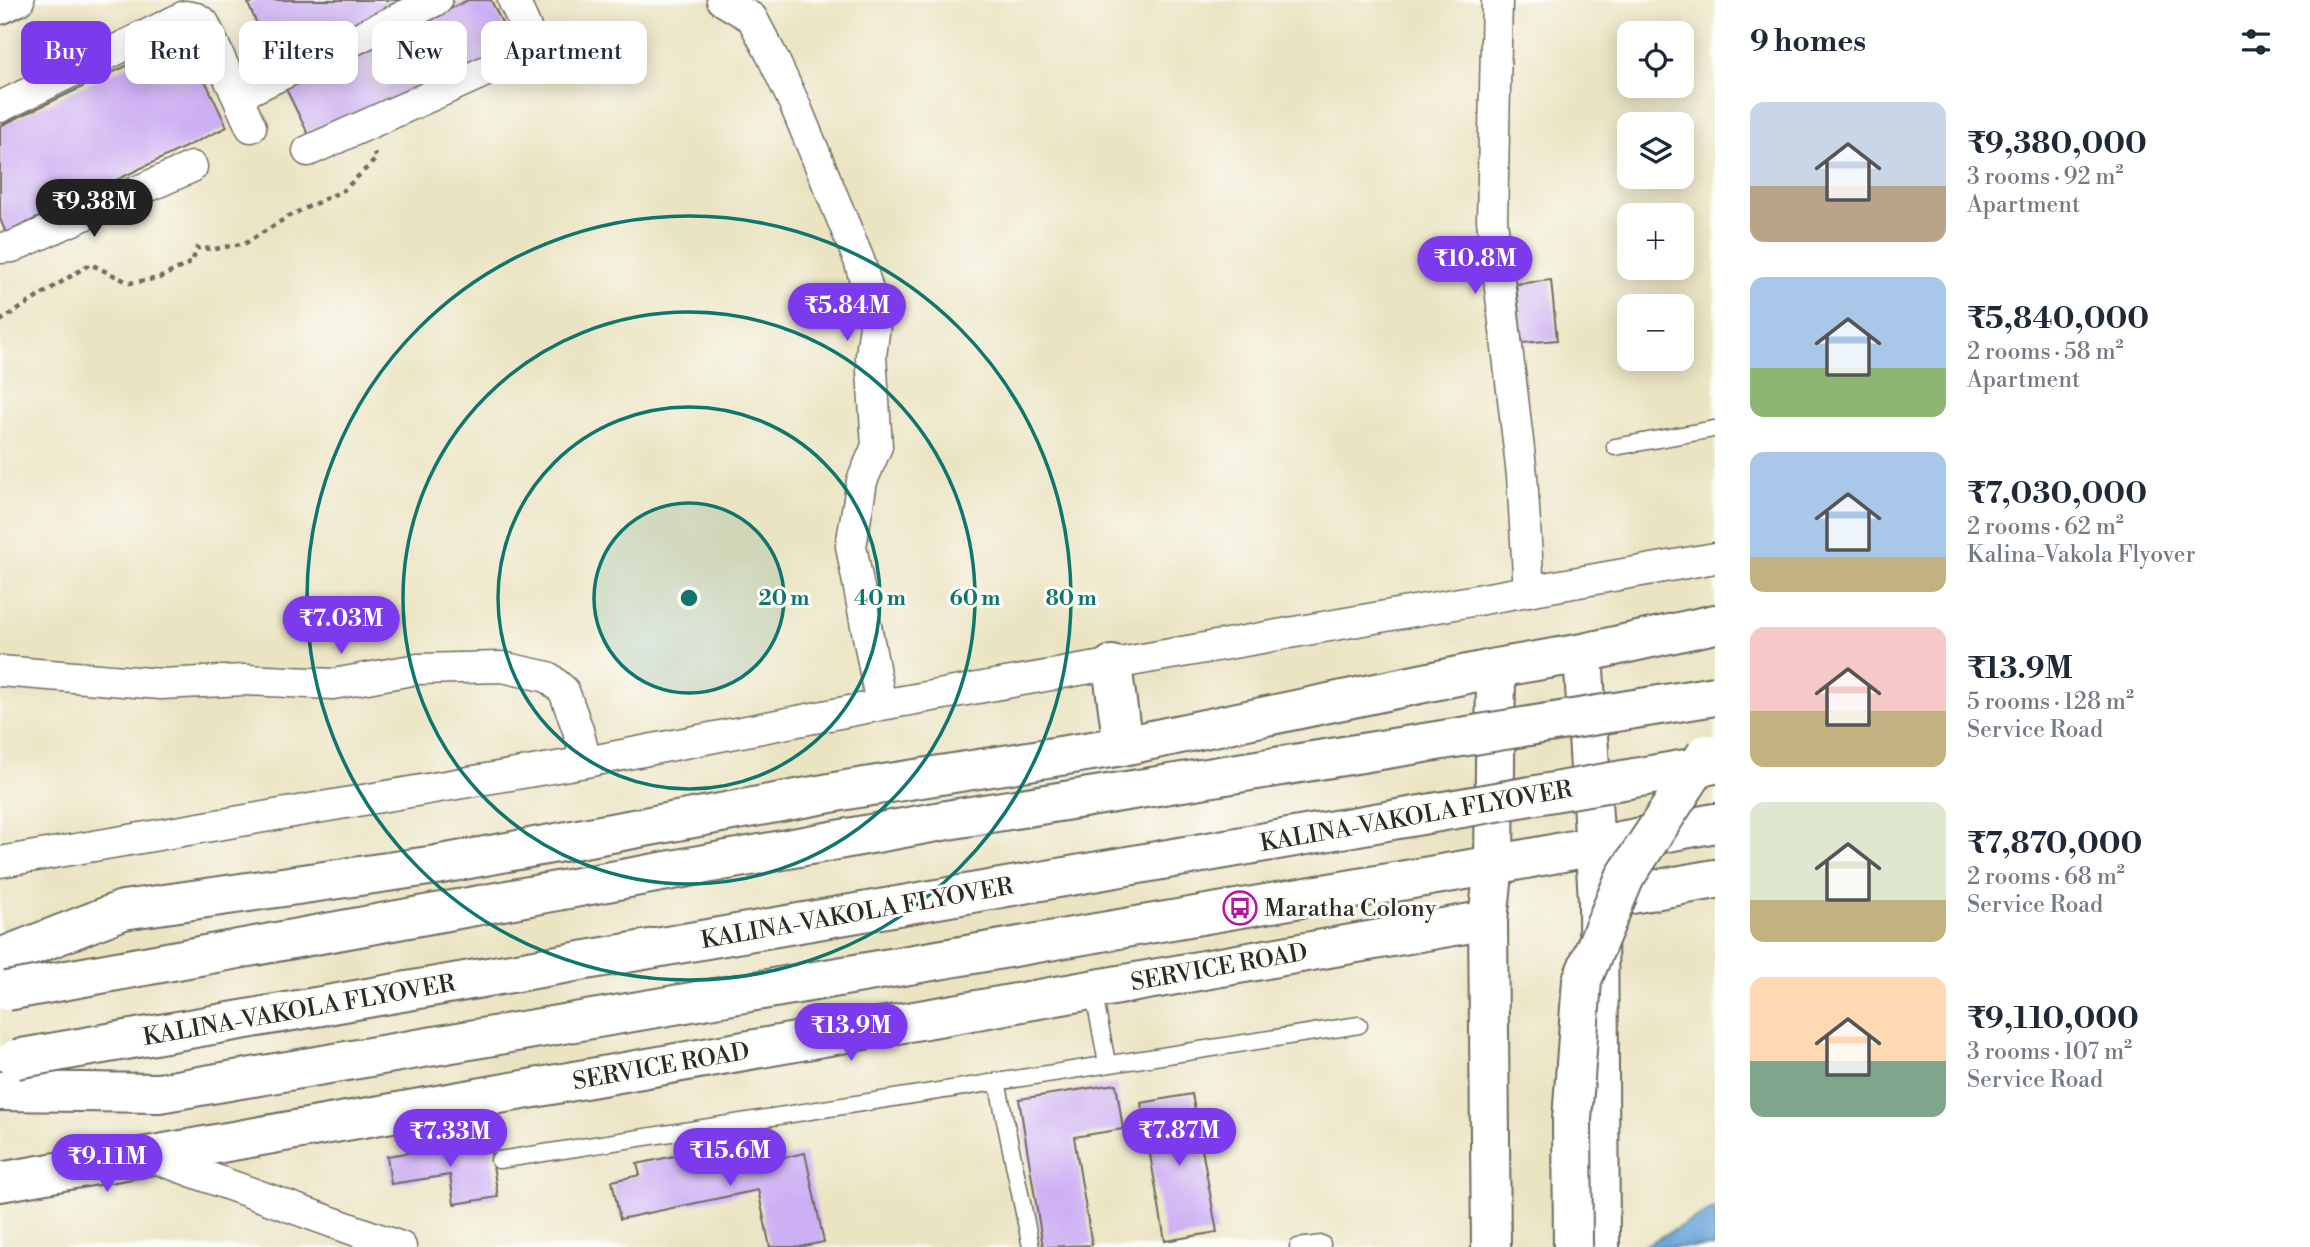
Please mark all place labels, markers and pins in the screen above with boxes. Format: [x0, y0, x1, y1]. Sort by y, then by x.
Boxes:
pin: ₹9.38M [37, 180, 151, 239]
pin: ₹10.8M [1418, 236, 1532, 296]
pin: ₹5.84M [790, 284, 904, 343]
centre of rings [677, 586, 701, 610]
pin: ₹7.03M [284, 596, 398, 656]
bus stop icon: Maratha Colony [1221, 889, 1259, 927]
place label: Maratha Colony [1264, 894, 1437, 924]
pin: ₹13.9M [794, 1004, 908, 1063]
pin: ₹7.87M [1122, 1108, 1236, 1168]
pin: ₹7.33M [393, 1110, 507, 1169]
pin: ₹15.6M [673, 1128, 787, 1188]
pin: ₹9.11M [50, 1134, 164, 1194]

